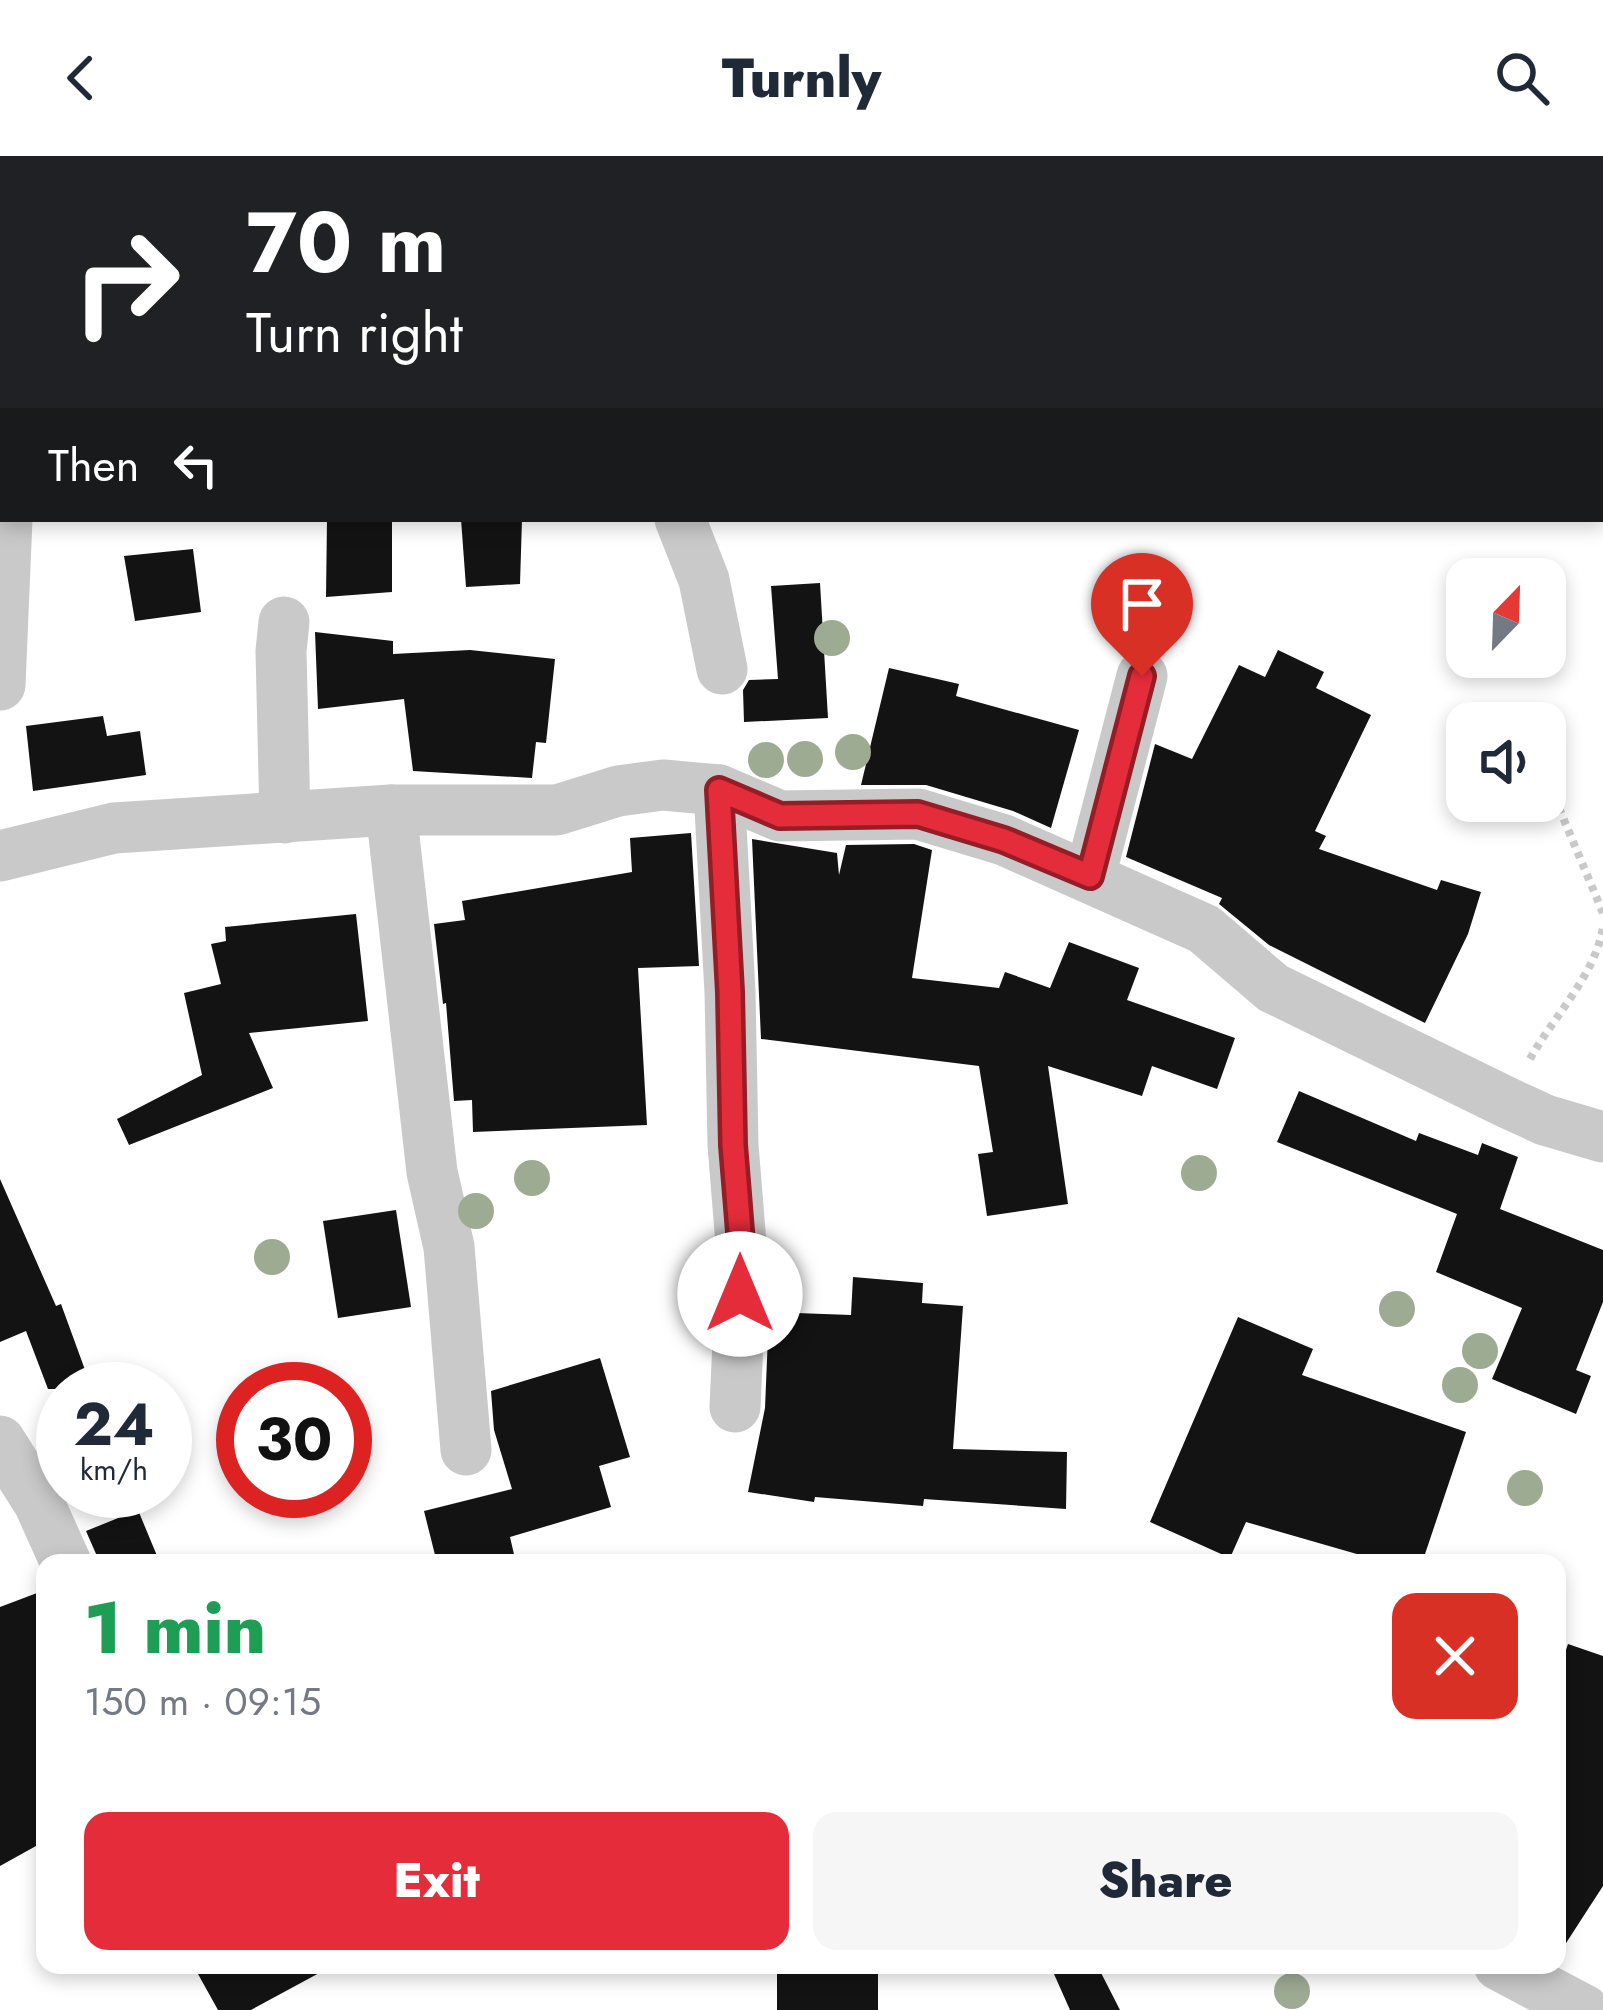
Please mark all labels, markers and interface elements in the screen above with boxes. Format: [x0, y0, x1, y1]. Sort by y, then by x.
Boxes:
text: Turnly [722, 39, 881, 117]
icon: back [48, 45, 114, 111]
icon: search [1489, 45, 1555, 111]
text: 70 m [246, 182, 446, 304]
icon: right [48, 204, 204, 360]
text: Turn right [246, 294, 463, 372]
icon: left [163, 432, 229, 498]
text: Then [48, 433, 139, 498]
pin [1091, 553, 1193, 676]
north arrow [1446, 558, 1566, 678]
map controls [1446, 558, 1566, 822]
icon: arrive [1109, 571, 1175, 637]
button: sound [1446, 702, 1566, 822]
position arrow [677, 1231, 803, 1357]
speed limit sign: 30 [216, 1362, 372, 1518]
text: 24 [73, 1381, 155, 1468]
text: km/h [80, 1448, 148, 1491]
text: 1 min [84, 1576, 266, 1680]
button: close [1392, 1593, 1518, 1719]
text: 150 m · 09:15 [84, 1673, 321, 1730]
button: Exit [84, 1812, 789, 1950]
button: Share [813, 1812, 1518, 1950]

